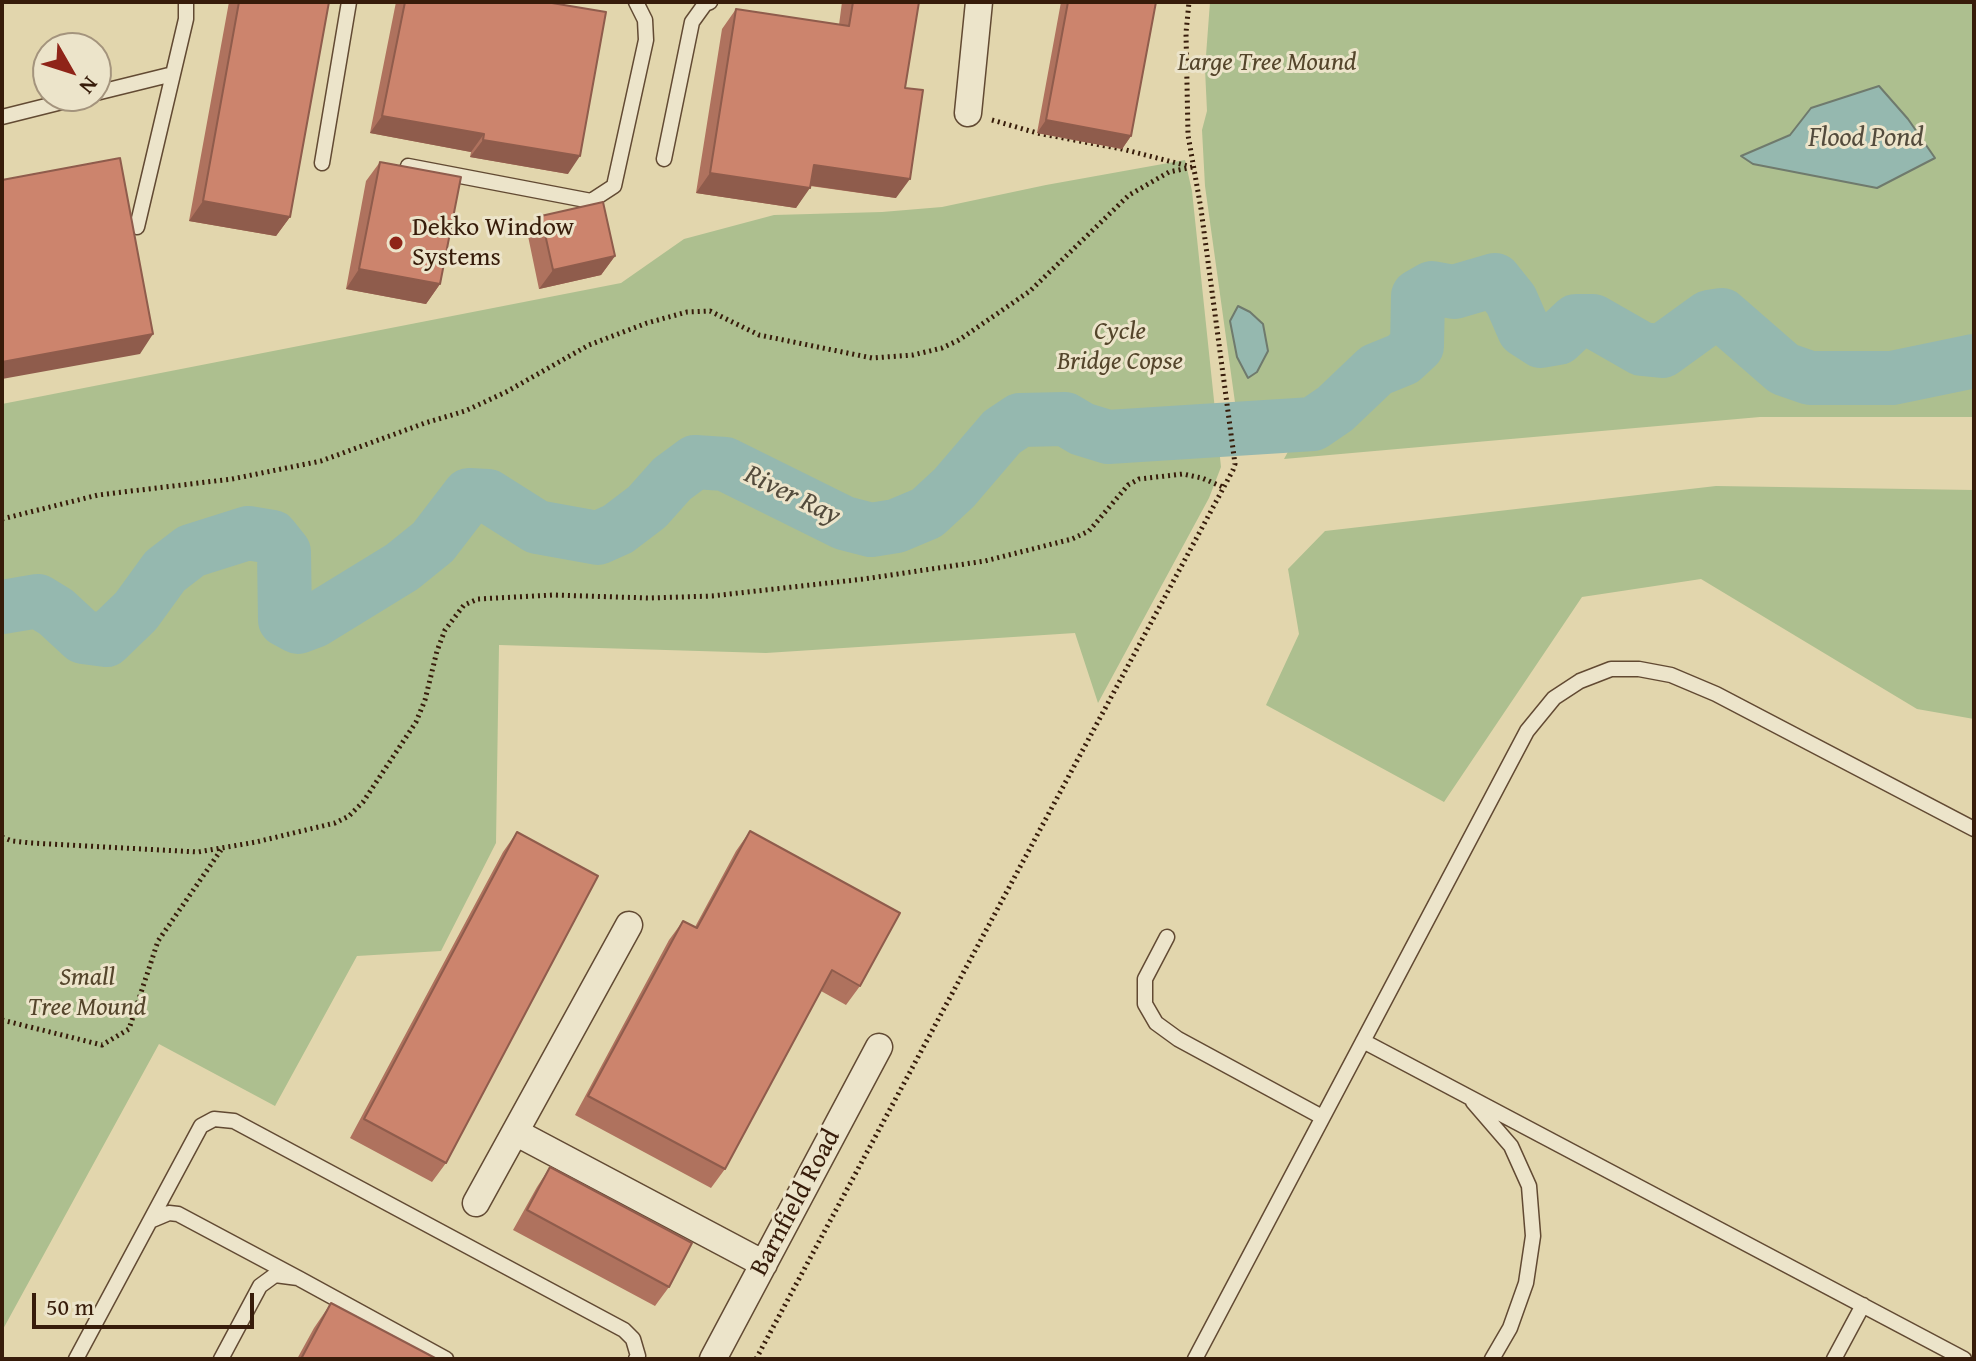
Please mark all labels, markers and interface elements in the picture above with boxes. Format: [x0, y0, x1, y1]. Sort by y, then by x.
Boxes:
north arrow [32, 32, 112, 112]
park label: Large Tree Mound [1177, 47, 1357, 79]
text: N [72, 70, 106, 102]
water label: Flood Pond [1808, 122, 1924, 156]
place label: Dekko Window Systems [412, 212, 574, 274]
marker: Dekko Window Systems [387, 234, 405, 252]
park label: Cycle Bridge Copse [1057, 316, 1183, 378]
water label: River Ray [738, 458, 846, 534]
park label: Small Tree Mound [28, 962, 146, 1024]
street label: Barnfield Road [744, 1124, 848, 1282]
scale bar [36, 1277, 258, 1327]
text: 50 m [46, 1289, 94, 1324]

